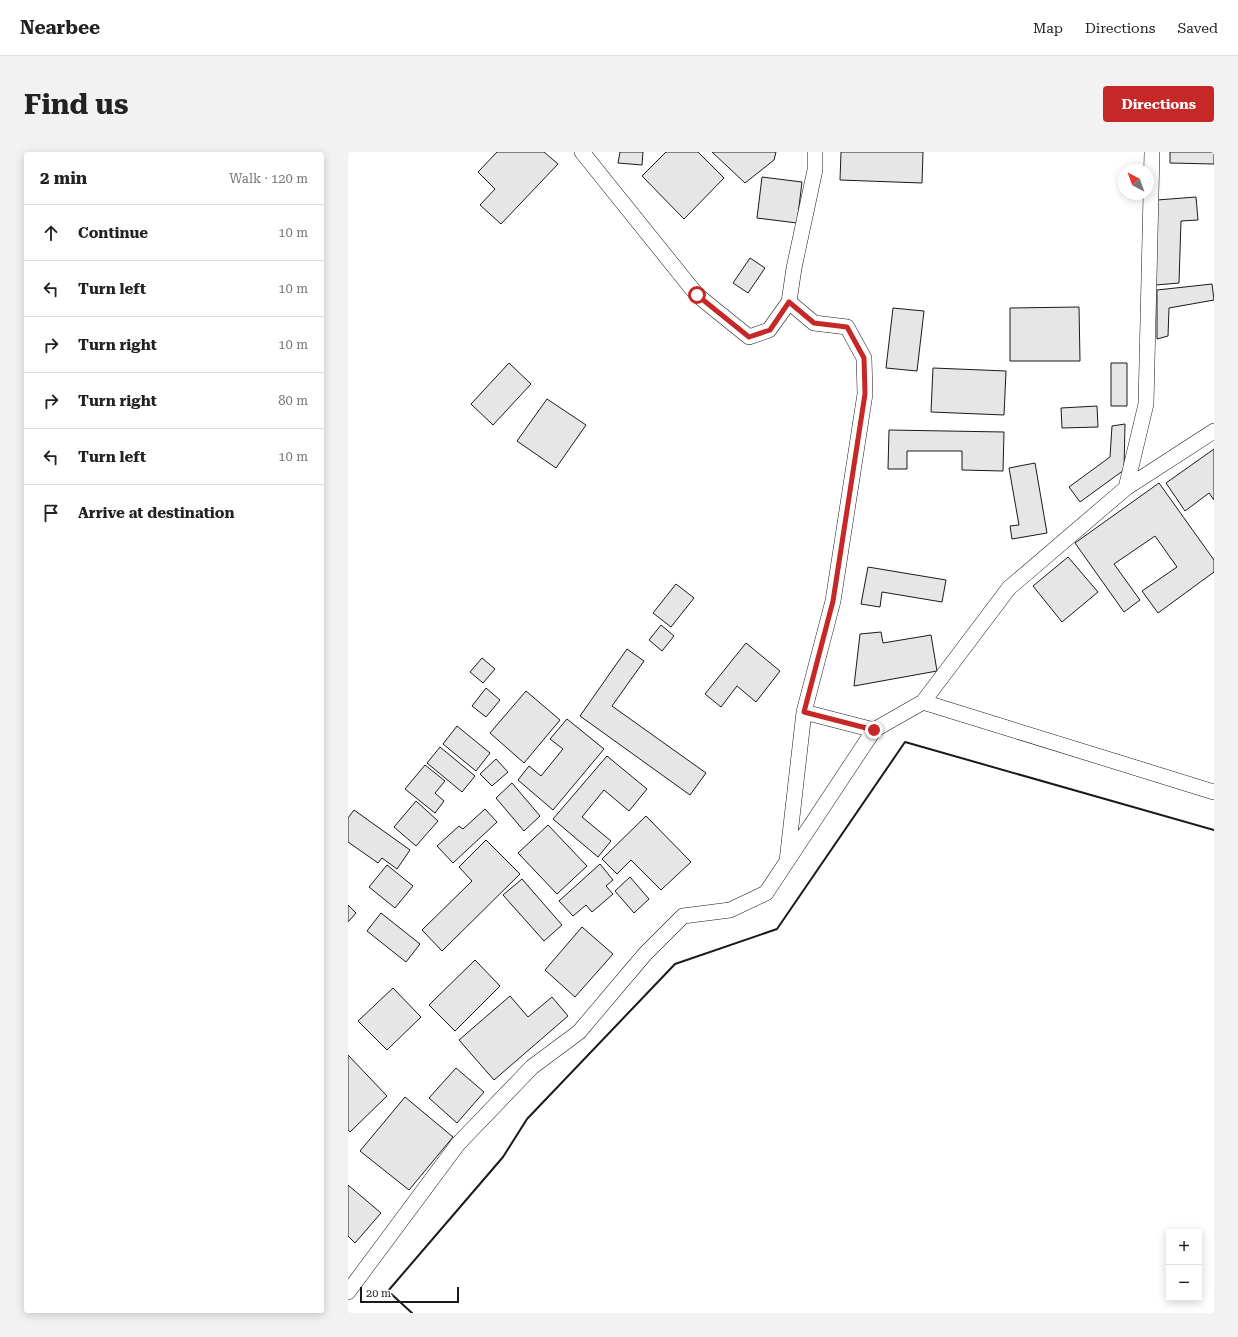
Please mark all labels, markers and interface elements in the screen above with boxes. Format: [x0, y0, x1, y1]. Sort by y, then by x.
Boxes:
text: Nearbee [20, 16, 100, 39]
text: Map [1033, 20, 1063, 36]
text: Directions [1085, 20, 1155, 36]
text: Saved [1177, 20, 1218, 36]
button: Directions [1103, 86, 1214, 122]
text: Find us [24, 88, 128, 121]
north arrow [1118, 164, 1154, 200]
text: 2 min [40, 168, 87, 188]
text: Walk · 120 m [229, 171, 308, 186]
icon: ahead [40, 222, 62, 244]
text: Continue [78, 224, 148, 242]
text: 10 m [278, 225, 308, 240]
icon: left [40, 278, 62, 300]
text: Turn left [78, 280, 146, 298]
text: 10 m [278, 281, 308, 296]
route start [688, 286, 706, 304]
icon: right [40, 334, 62, 356]
text: Turn right [78, 336, 157, 354]
text: 10 m [278, 337, 308, 352]
icon: right [40, 390, 62, 412]
text: Turn right [78, 392, 157, 410]
text: 80 m [278, 393, 308, 408]
icon: left [40, 446, 62, 468]
text: Turn left [78, 448, 146, 466]
text: 10 m [278, 449, 308, 464]
icon: arrive [40, 502, 62, 524]
text: Arrive at destination [78, 504, 234, 522]
route end [865, 721, 883, 739]
map controls [1166, 1229, 1202, 1301]
button: + [1166, 1229, 1202, 1265]
button: − [1166, 1265, 1202, 1301]
scale bar [360, 1285, 459, 1304]
text: 20 m [366, 1287, 391, 1300]

